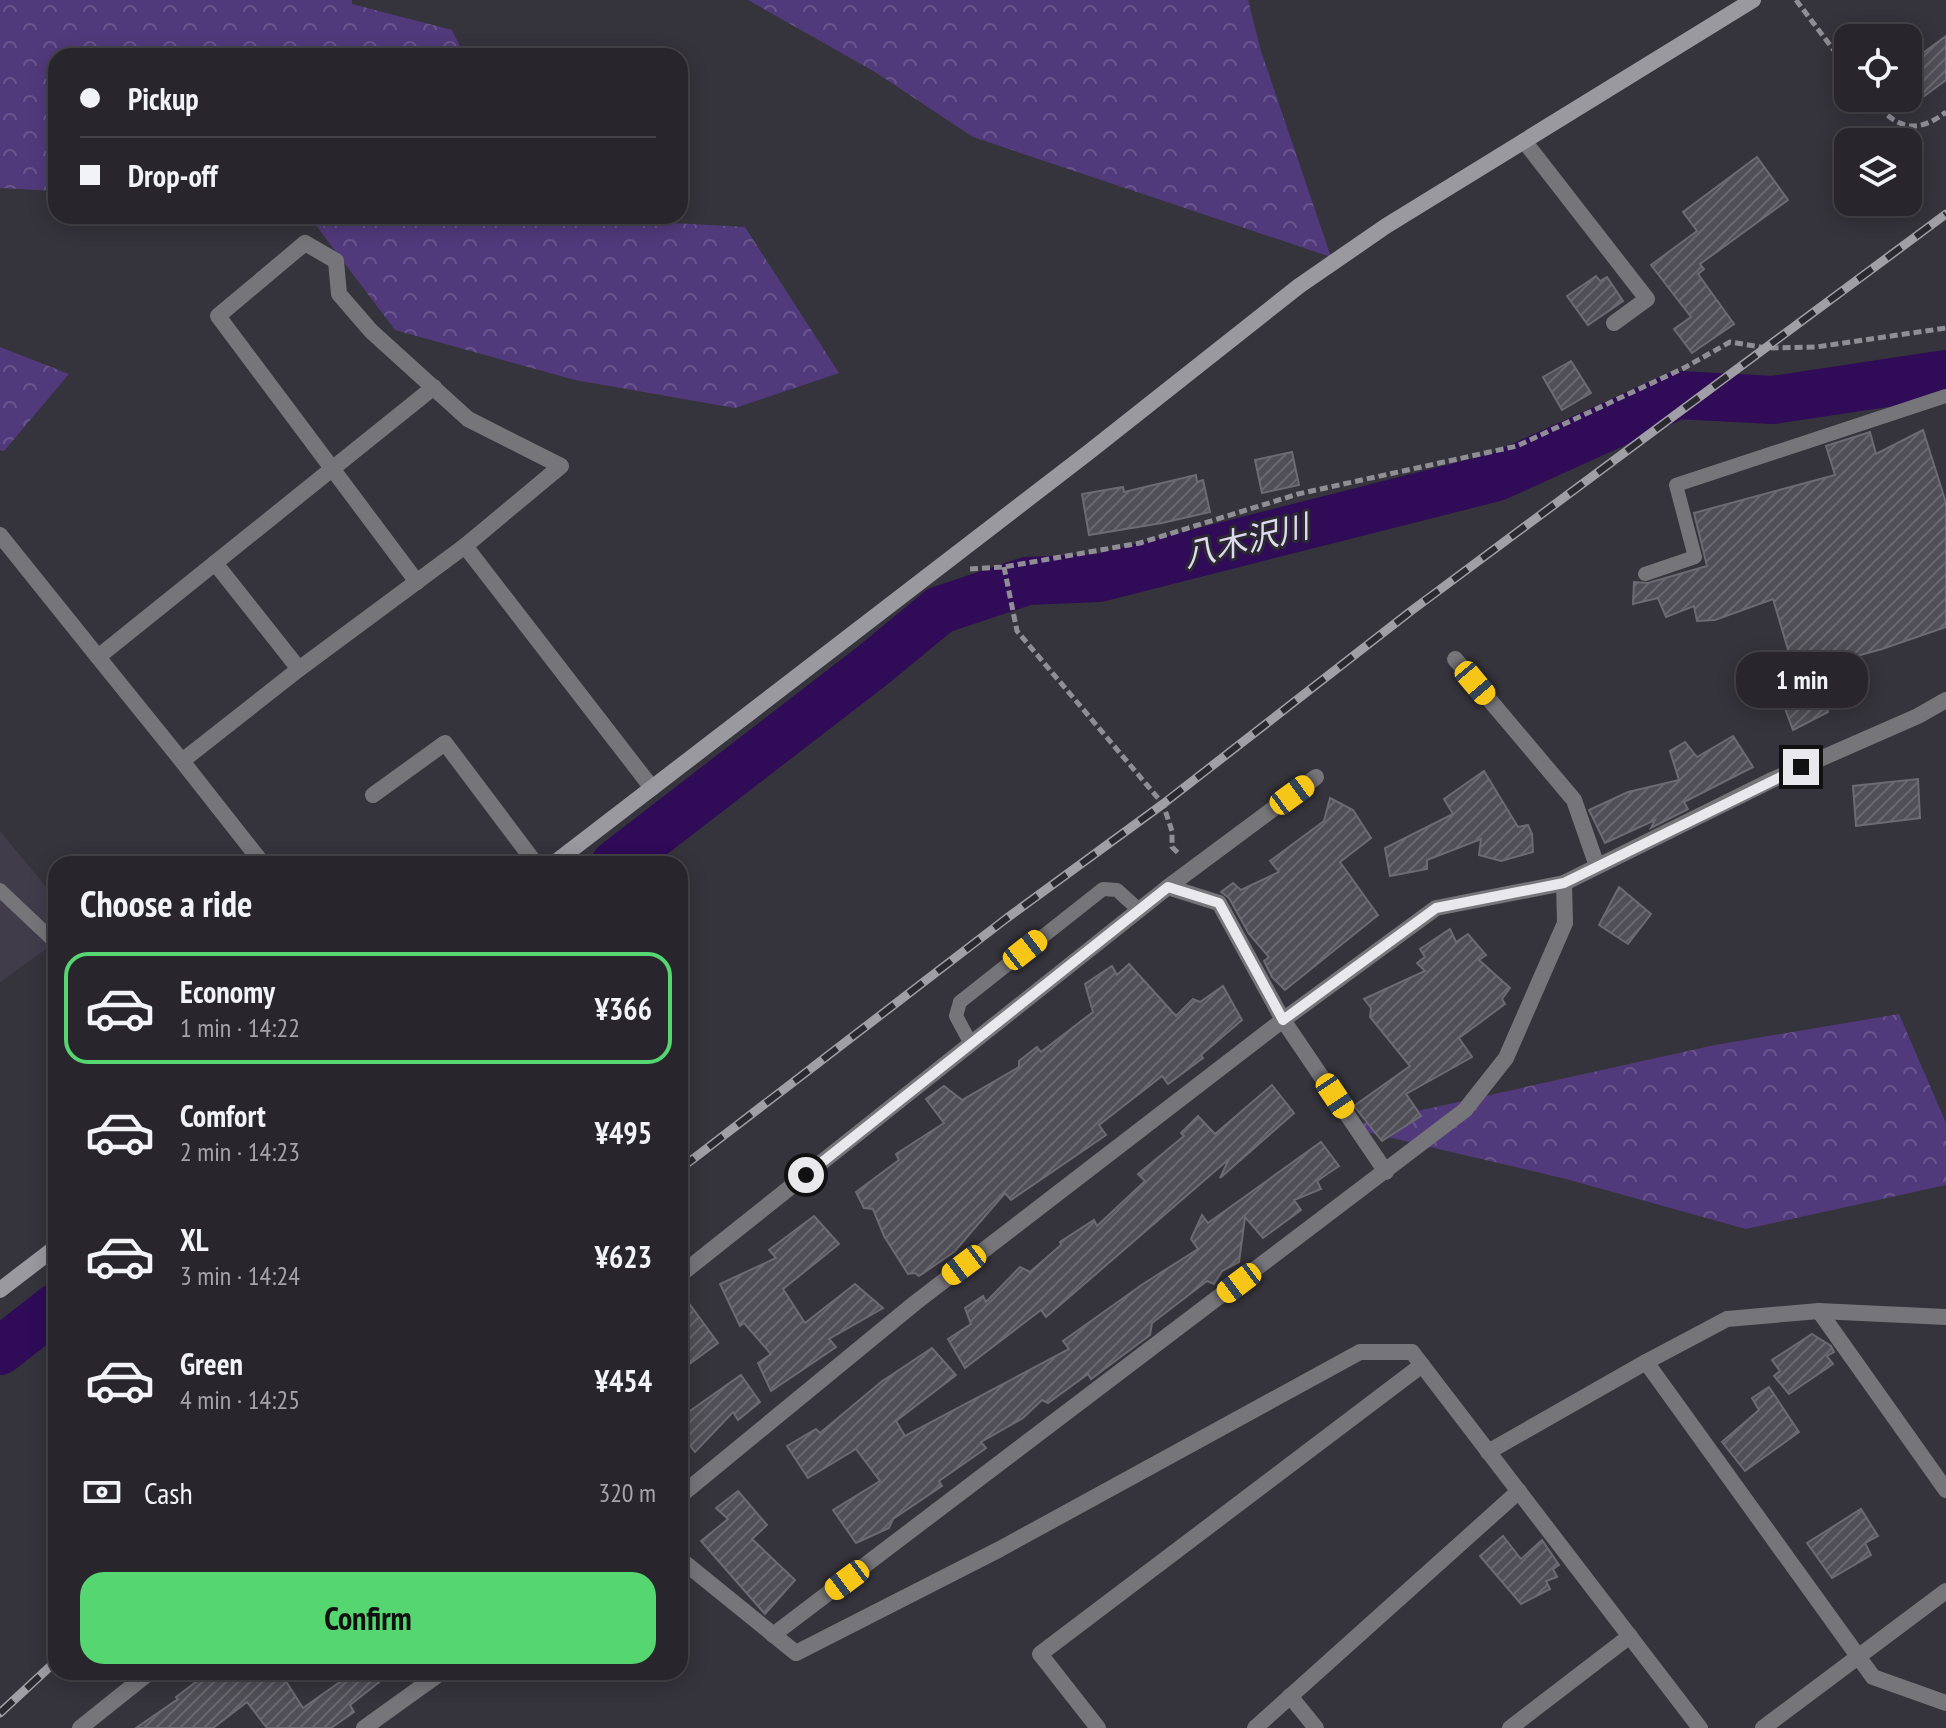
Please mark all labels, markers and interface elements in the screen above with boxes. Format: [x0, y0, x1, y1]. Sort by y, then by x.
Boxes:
map controls [1834, 24, 1922, 216]
button: locate [1834, 24, 1922, 112]
text: Pickup [128, 79, 199, 118]
button: layers [1834, 128, 1922, 216]
text: Drop-off [128, 156, 218, 195]
water label: 八木沢川 [1179, 503, 1316, 576]
callout: 1 min [1735, 651, 1867, 707]
car [1450, 657, 1500, 709]
text: 1 min [1776, 663, 1828, 696]
route end [1783, 749, 1819, 785]
car [1266, 771, 1318, 819]
text: Choose a ride [80, 880, 252, 927]
car [999, 926, 1051, 974]
icon: car [84, 972, 156, 1044]
text: Economy [180, 972, 275, 1011]
text: ¥366 [595, 989, 652, 1028]
text: 1 min · 14:22 [180, 1011, 300, 1044]
car [1312, 1069, 1358, 1123]
icon: car [84, 1096, 156, 1168]
text: Comfort [180, 1096, 266, 1135]
text: ¥495 [595, 1113, 652, 1152]
text: 2 min · 14:23 [180, 1135, 300, 1168]
route start [788, 1157, 824, 1193]
icon: car [84, 1220, 156, 1292]
text: XL [180, 1220, 209, 1259]
text: ¥623 [595, 1237, 652, 1276]
car [938, 1241, 990, 1289]
text: 3 min · 14:24 [180, 1259, 300, 1292]
car [1213, 1259, 1265, 1307]
icon: car [84, 1344, 156, 1416]
text: Green [180, 1344, 243, 1383]
text: ¥454 [595, 1361, 652, 1400]
text: 4 min · 14:25 [180, 1383, 300, 1416]
icon: cash [80, 1470, 124, 1514]
text: Cash [144, 1473, 193, 1512]
text: 320 m [598, 1476, 656, 1509]
car [821, 1556, 873, 1604]
button: Confirm [80, 1572, 656, 1664]

